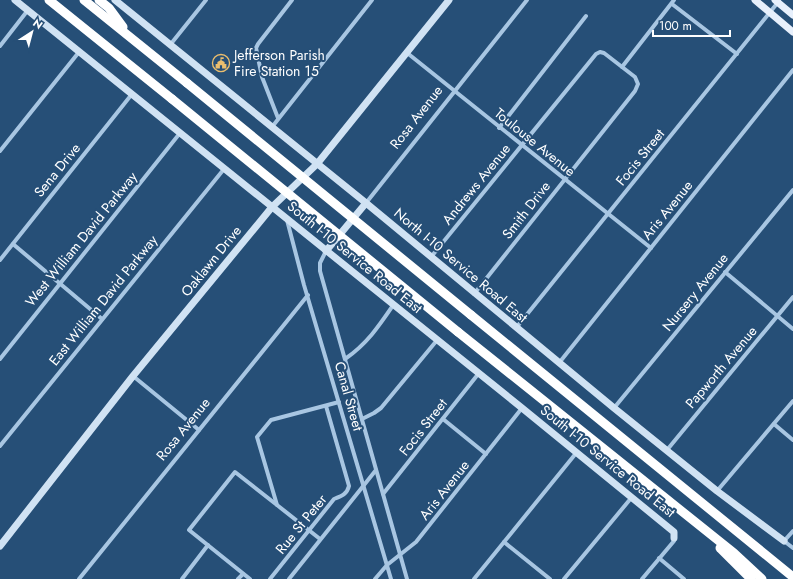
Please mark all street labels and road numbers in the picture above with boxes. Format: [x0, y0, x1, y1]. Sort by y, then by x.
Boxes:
street label: Rosa Avenue [385, 81, 447, 153]
street label: Toulouse Avenue [490, 103, 580, 181]
street label: Focis Street [611, 124, 670, 190]
street label: Sena Drive [29, 139, 85, 201]
street label: Andrews Avenue [437, 139, 515, 229]
street label: West William David Parkway [20, 167, 142, 311]
street label: Aris Avenue [637, 176, 697, 244]
street label: Smith Drive [497, 177, 555, 243]
street label: South I-10 Service Road East [283, 196, 427, 318]
street label: North I-10 Service Road East [390, 203, 533, 327]
street label: Oaklawn Drive [176, 221, 246, 301]
street label: East William David Parkway [44, 230, 163, 370]
street label: Nursery Avenue [657, 249, 733, 335]
street label: Papworth Avenue [681, 321, 761, 413]
street label: Canal Street [330, 359, 369, 434]
street label: Rosa Avenue [151, 393, 215, 465]
street label: Focis Street [394, 394, 452, 460]
street label: South I-10 Service Road East [536, 400, 680, 522]
street label: Aris Avenue [414, 456, 474, 524]
street label: Rue St Peter [271, 490, 331, 558]

